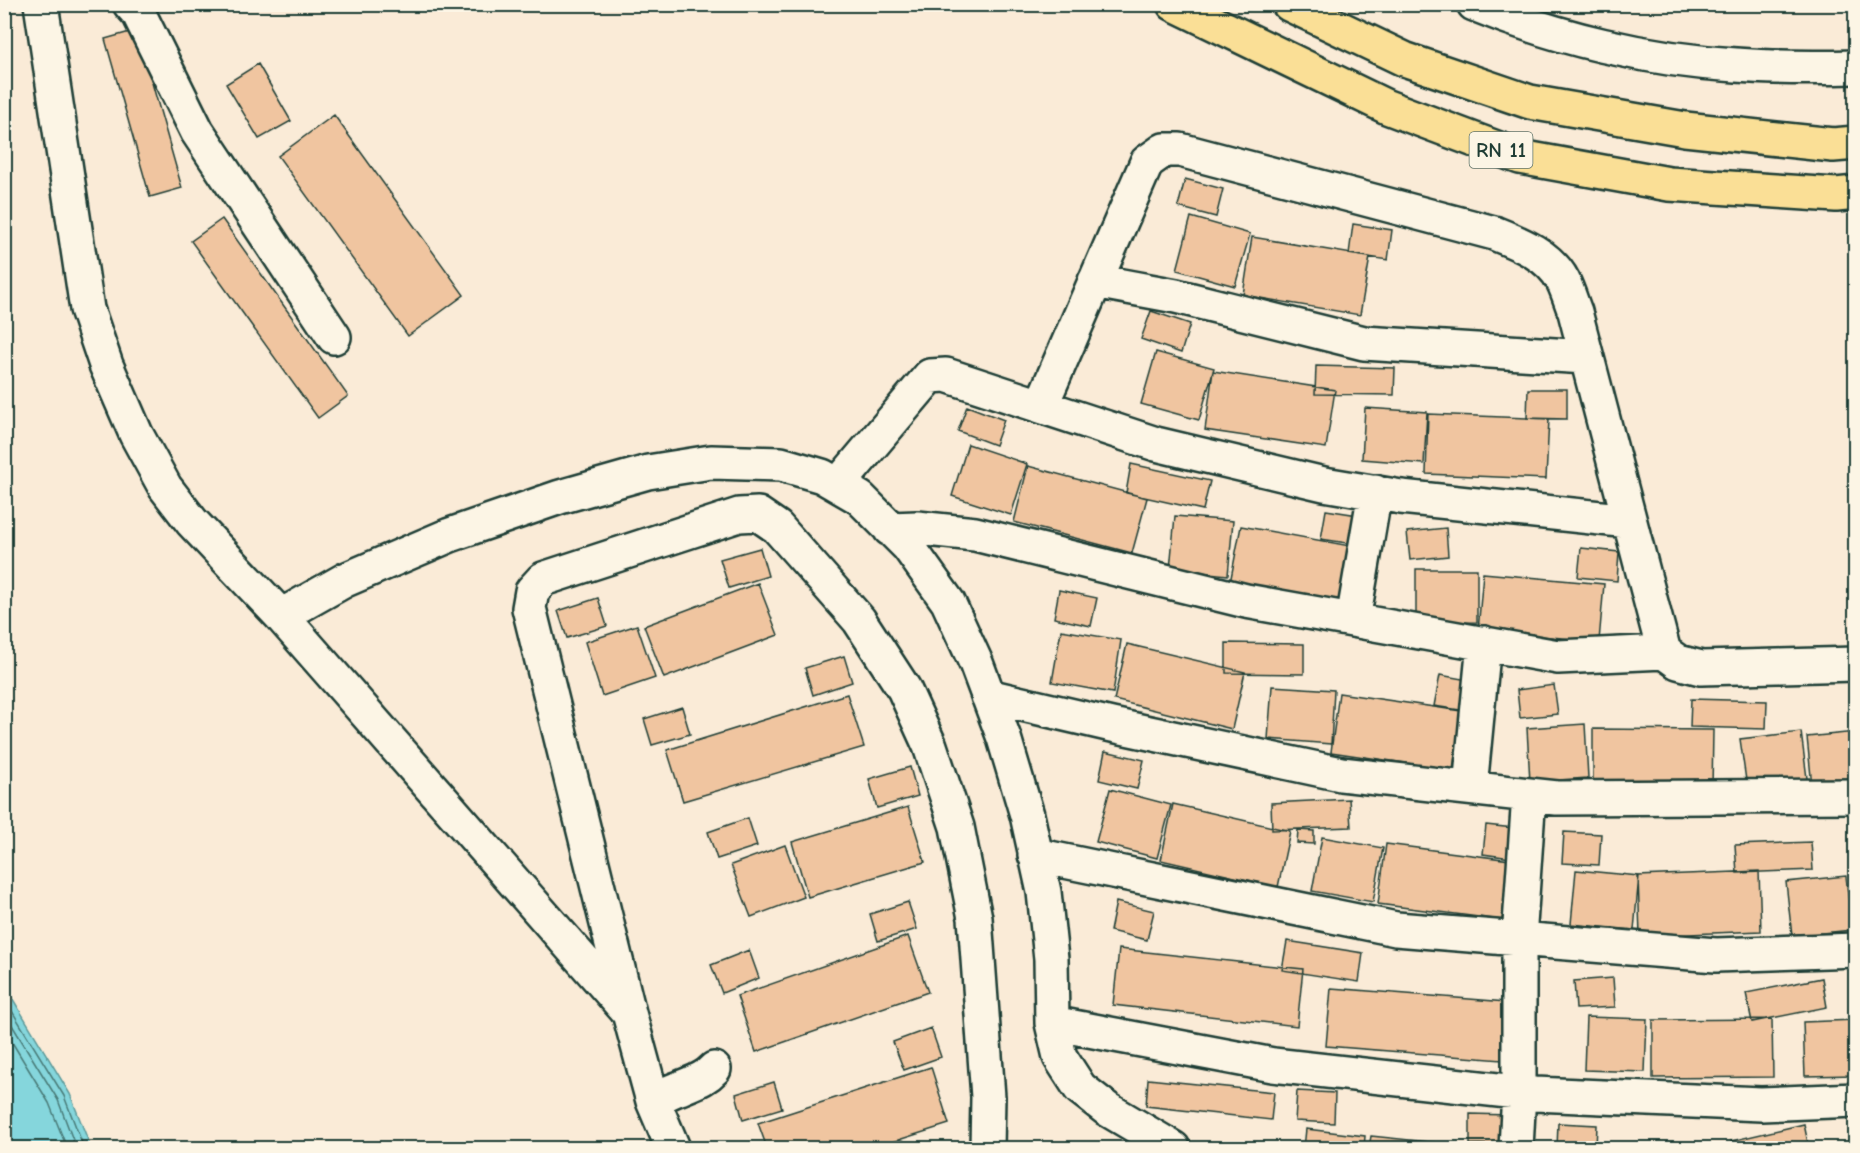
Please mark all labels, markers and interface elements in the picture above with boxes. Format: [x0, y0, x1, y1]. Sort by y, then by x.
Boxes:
road number: RN 11 [1470, 132, 1532, 168]

